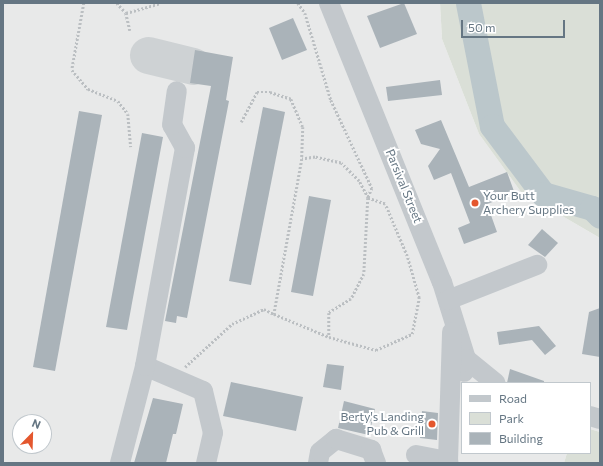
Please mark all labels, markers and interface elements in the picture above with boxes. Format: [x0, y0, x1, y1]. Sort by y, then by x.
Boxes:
scale bar [463, 12, 567, 38]
text: 50 m [468, 20, 496, 34]
street label: Parsival Street [383, 147, 425, 225]
place label: Your Butt Archery Supplies [483, 189, 574, 217]
marker: Your Butt Archery Supplies [470, 198, 480, 208]
legend [461, 382, 591, 454]
text: Road [499, 391, 527, 405]
place label: Berty's Landing Pub & Grill [340, 410, 424, 438]
text: Park [499, 411, 524, 425]
north arrow [12, 414, 52, 454]
text: N [30, 416, 43, 431]
marker: Berty's Landing Pub & Grill [427, 419, 437, 429]
text: Building [499, 431, 543, 445]

